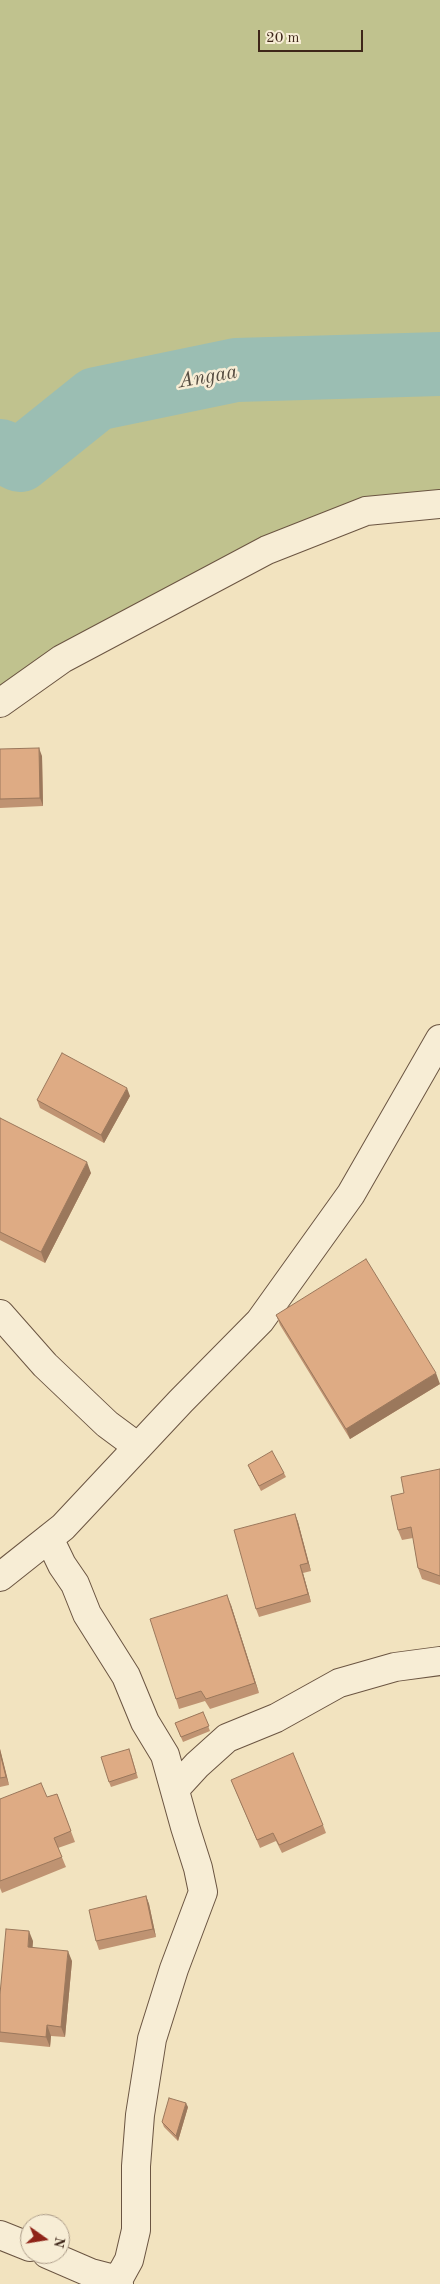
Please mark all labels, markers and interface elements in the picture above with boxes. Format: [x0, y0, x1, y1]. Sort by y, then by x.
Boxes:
scale bar [260, 20, 365, 52]
text: 20 m [266, 31, 300, 46]
water label: Angaa [176, 359, 240, 395]
north arrow [20, 2214, 70, 2264]
text: N [51, 2235, 67, 2249]

